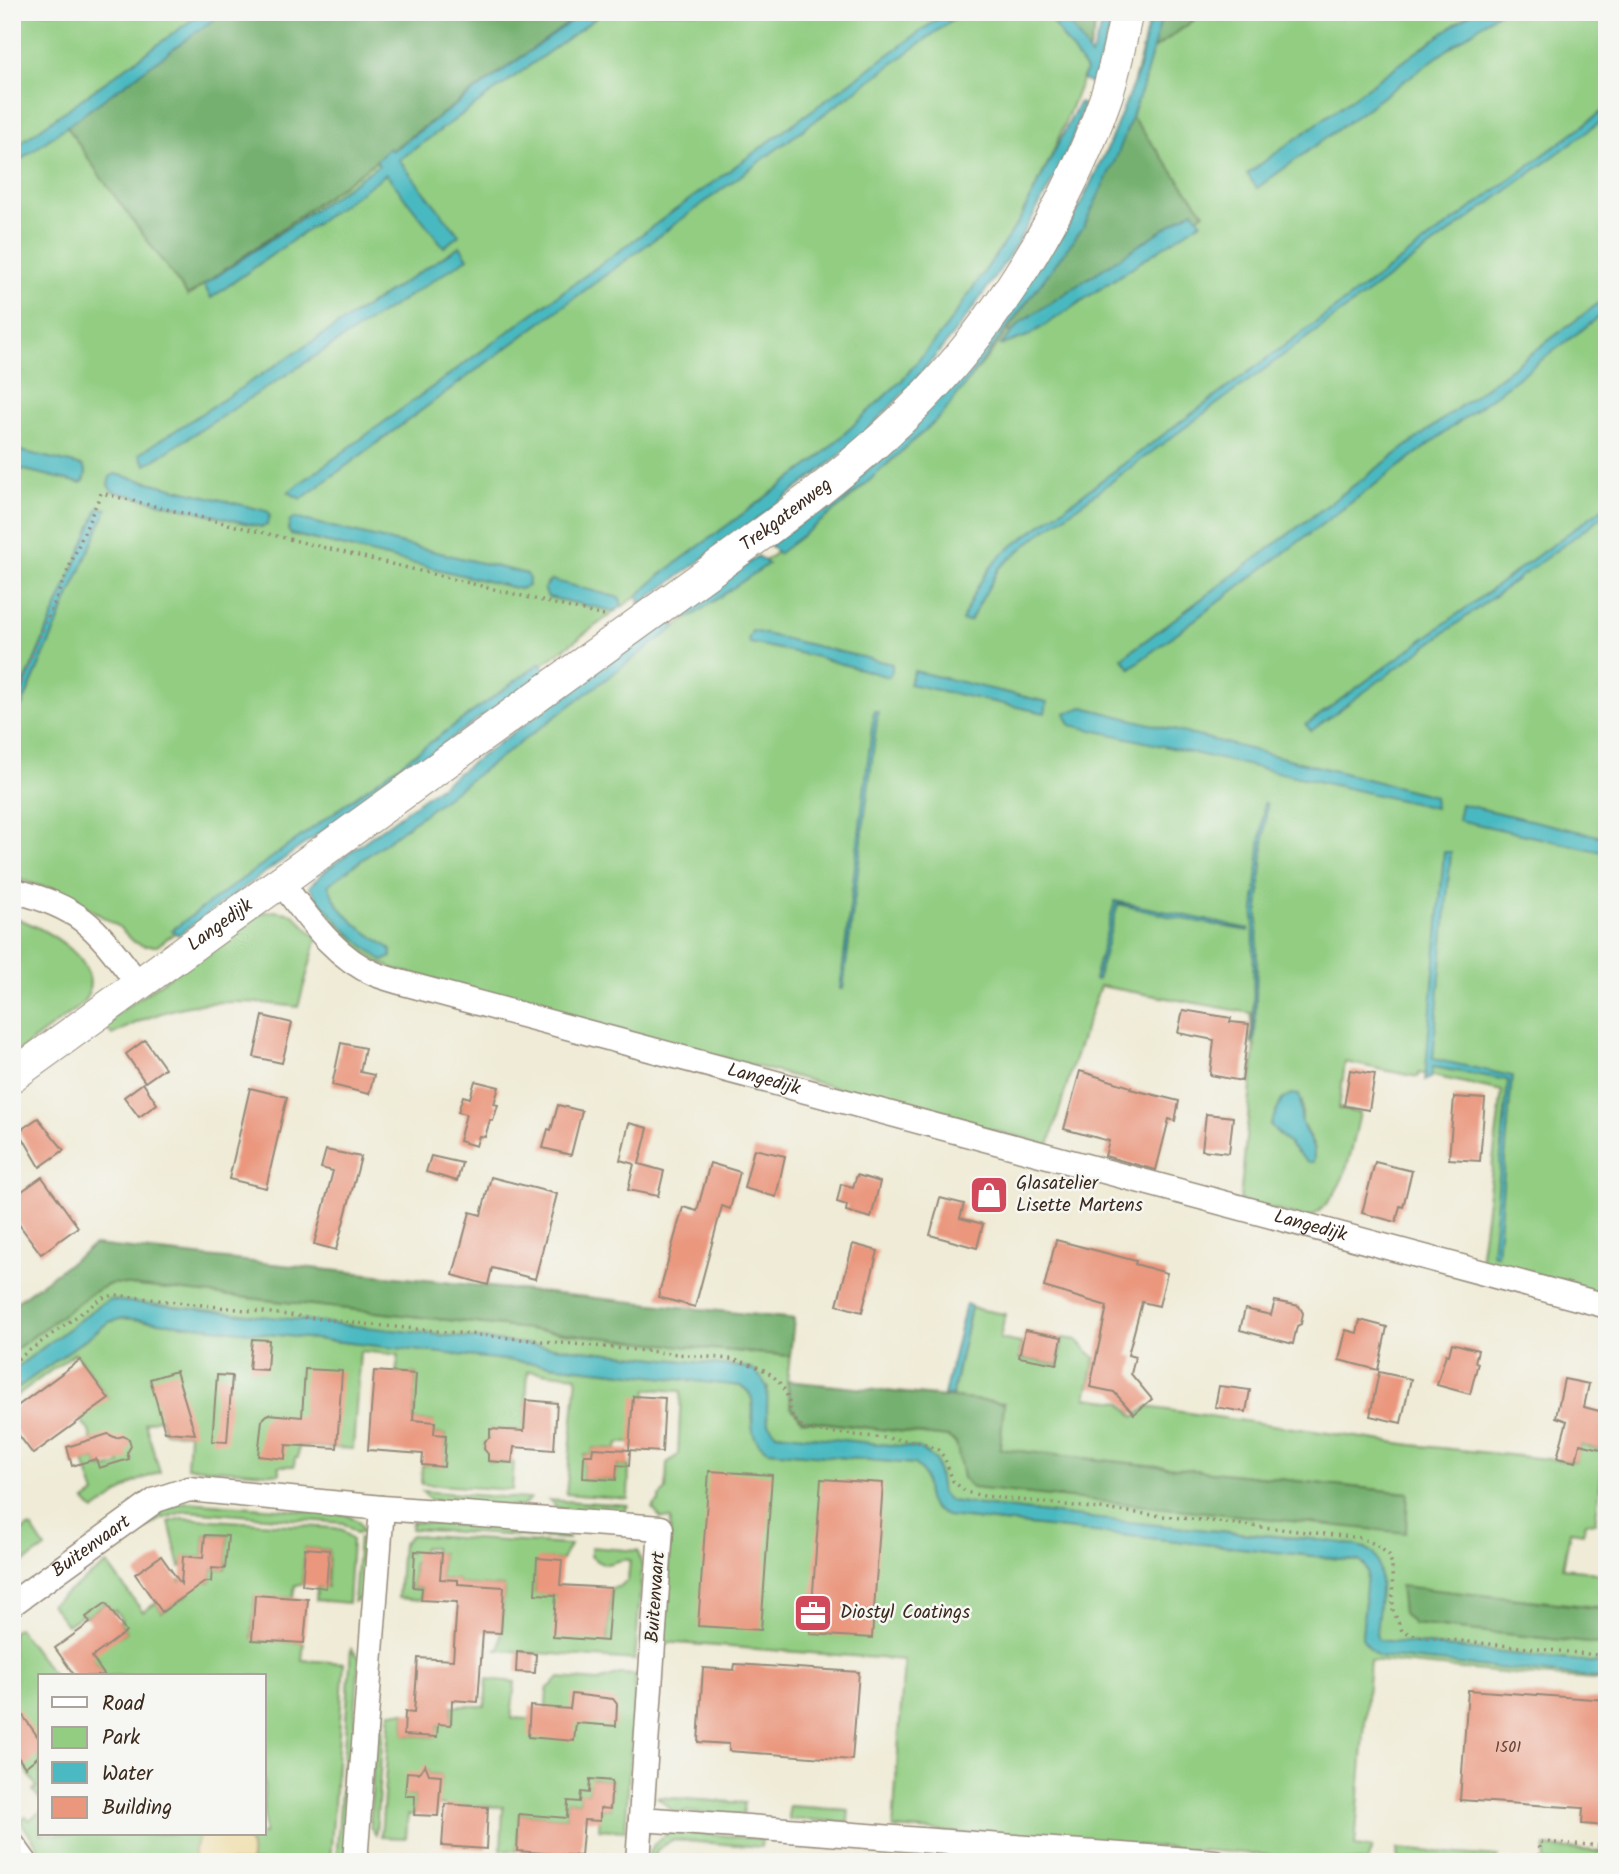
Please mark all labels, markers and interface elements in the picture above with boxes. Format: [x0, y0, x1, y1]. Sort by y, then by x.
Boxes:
street label: Trekgatenweg [734, 471, 839, 560]
street label: Langedijk [181, 891, 259, 959]
street label: Langedijk [724, 1056, 804, 1104]
place label: Glasatelier Lisette Martens [1016, 1169, 1143, 1221]
shop icon: Glasatelier Lisette Martens [968, 1174, 1010, 1216]
street label: Langedijk [1270, 1202, 1350, 1251]
street label: Buitenvaart [46, 1507, 138, 1586]
street label: Buitenvaart [638, 1550, 674, 1644]
office icon: Diostyl Coatings [792, 1592, 834, 1634]
place label: Diostyl Coatings [840, 1598, 970, 1628]
legend [38, 1674, 266, 1836]
text: Road [102, 1688, 145, 1721]
text: Park [102, 1722, 140, 1755]
house number: 1501 [1495, 1735, 1521, 1760]
text: Water [102, 1758, 154, 1791]
text: Building [102, 1792, 172, 1825]

